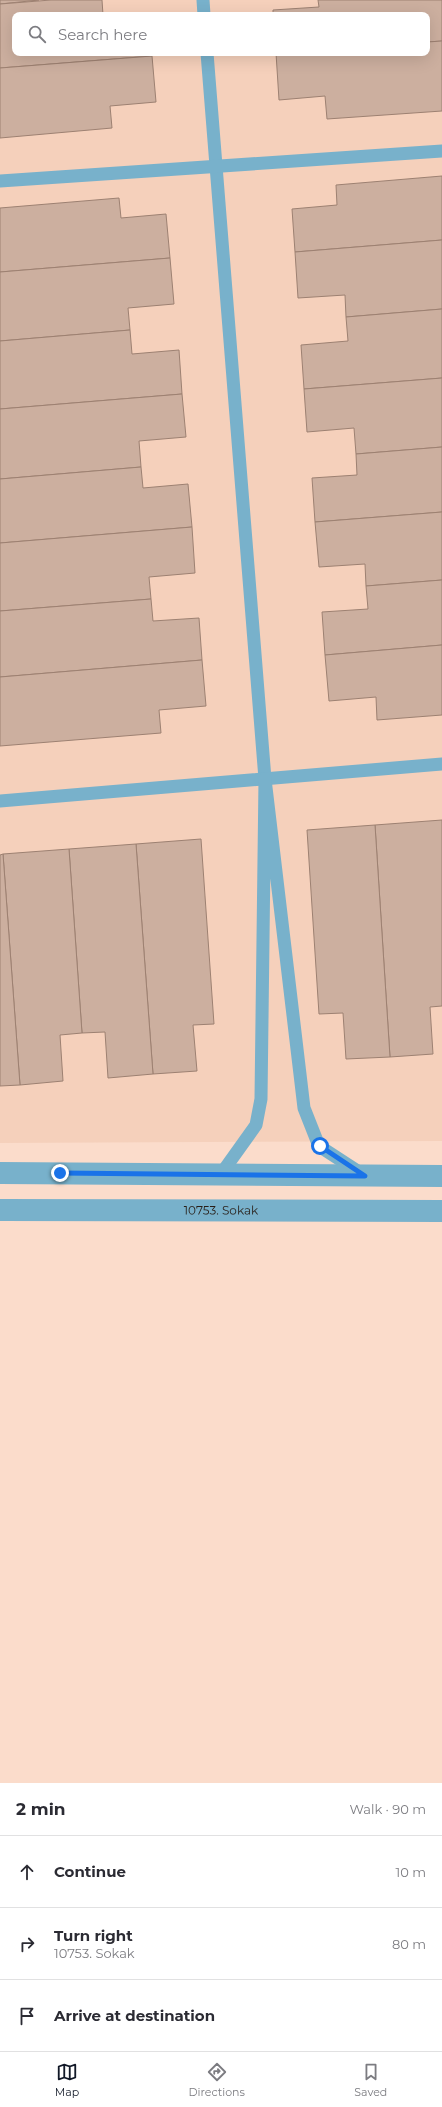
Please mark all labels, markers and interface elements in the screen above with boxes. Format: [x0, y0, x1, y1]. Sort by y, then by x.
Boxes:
search box [12, 12, 430, 56]
icon: search [26, 23, 48, 45]
text: Search here [58, 25, 147, 44]
route start [311, 1137, 329, 1155]
route end [51, 1164, 69, 1182]
street label: 10753. Sokak [184, 1202, 259, 1218]
text: 2 min [16, 1799, 66, 1819]
text: Walk · 90 m [350, 1801, 426, 1817]
icon: ahead [16, 1861, 38, 1883]
text: Continue [54, 1862, 126, 1881]
text: 10 m [396, 1864, 426, 1880]
text: Turn right [54, 1926, 133, 1945]
icon: right [16, 1933, 38, 1955]
text: 80 m [392, 1936, 426, 1952]
text: 10753. Sokak [54, 1945, 135, 1961]
icon: arrive [16, 2005, 38, 2027]
text: Arrive at destination [54, 2006, 215, 2025]
tab: Map [55, 2061, 79, 2099]
tab: Directions [189, 2061, 245, 2099]
tab: Saved [354, 2061, 387, 2099]

